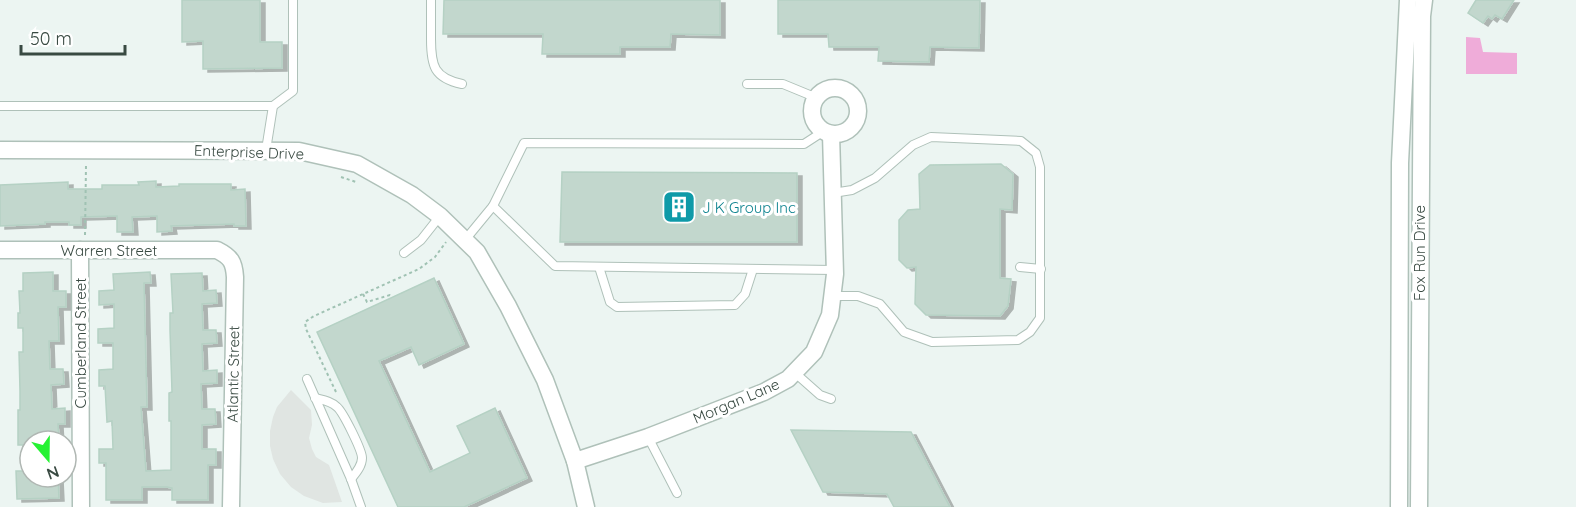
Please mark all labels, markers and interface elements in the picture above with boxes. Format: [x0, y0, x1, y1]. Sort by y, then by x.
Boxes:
scale bar [21, 18, 124, 56]
text: 50 m [30, 27, 72, 50]
street label: Enterprise Drive [194, 141, 304, 163]
building icon: J K Group Inc [661, 189, 697, 225]
place label: J K Group Inc [702, 198, 796, 217]
street label: Fox Run Drive [1410, 205, 1429, 301]
street label: Warren Street [61, 241, 157, 260]
street label: Cumberland Street [71, 278, 90, 408]
street label: Atlantic Street [223, 325, 243, 423]
street label: Morgan Lane [690, 374, 782, 428]
north arrow [18, 429, 78, 489]
text: N [44, 462, 62, 485]

